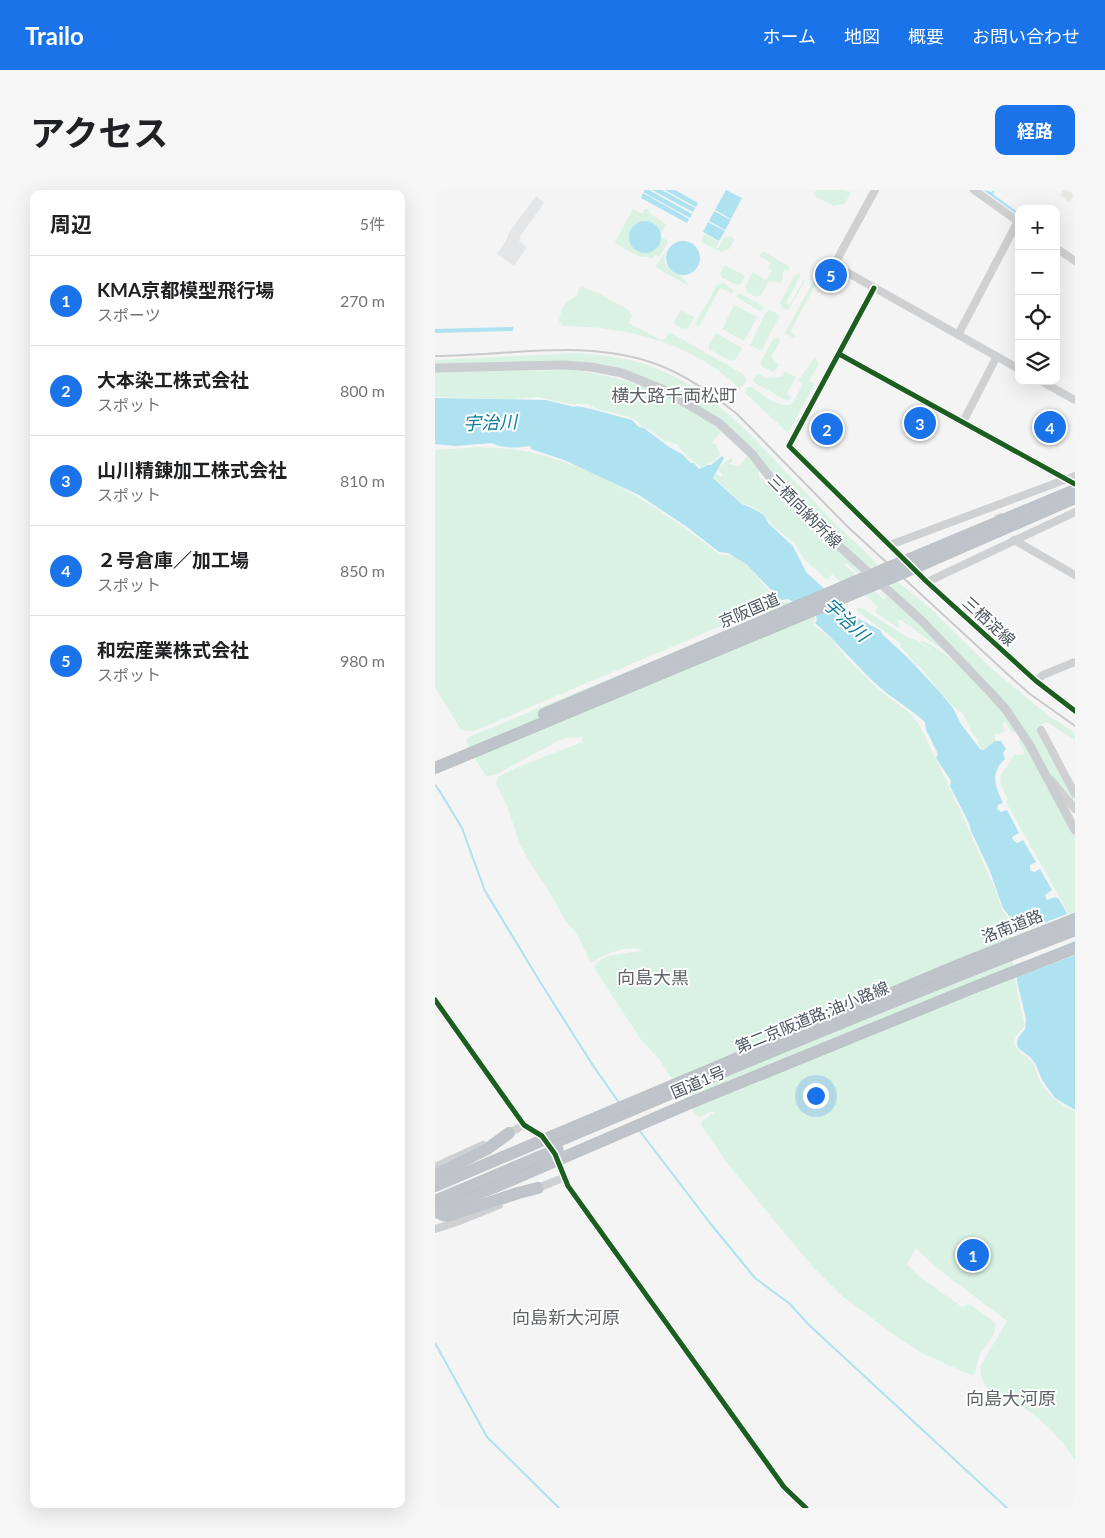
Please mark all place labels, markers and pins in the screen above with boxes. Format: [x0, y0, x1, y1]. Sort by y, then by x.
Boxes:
pin: 5 [815, 256, 847, 294]
pin: 3 [904, 404, 936, 442]
pin: 4 [1034, 408, 1066, 446]
pin: 2 [811, 410, 843, 448]
pin: 1 [957, 1236, 989, 1274]

